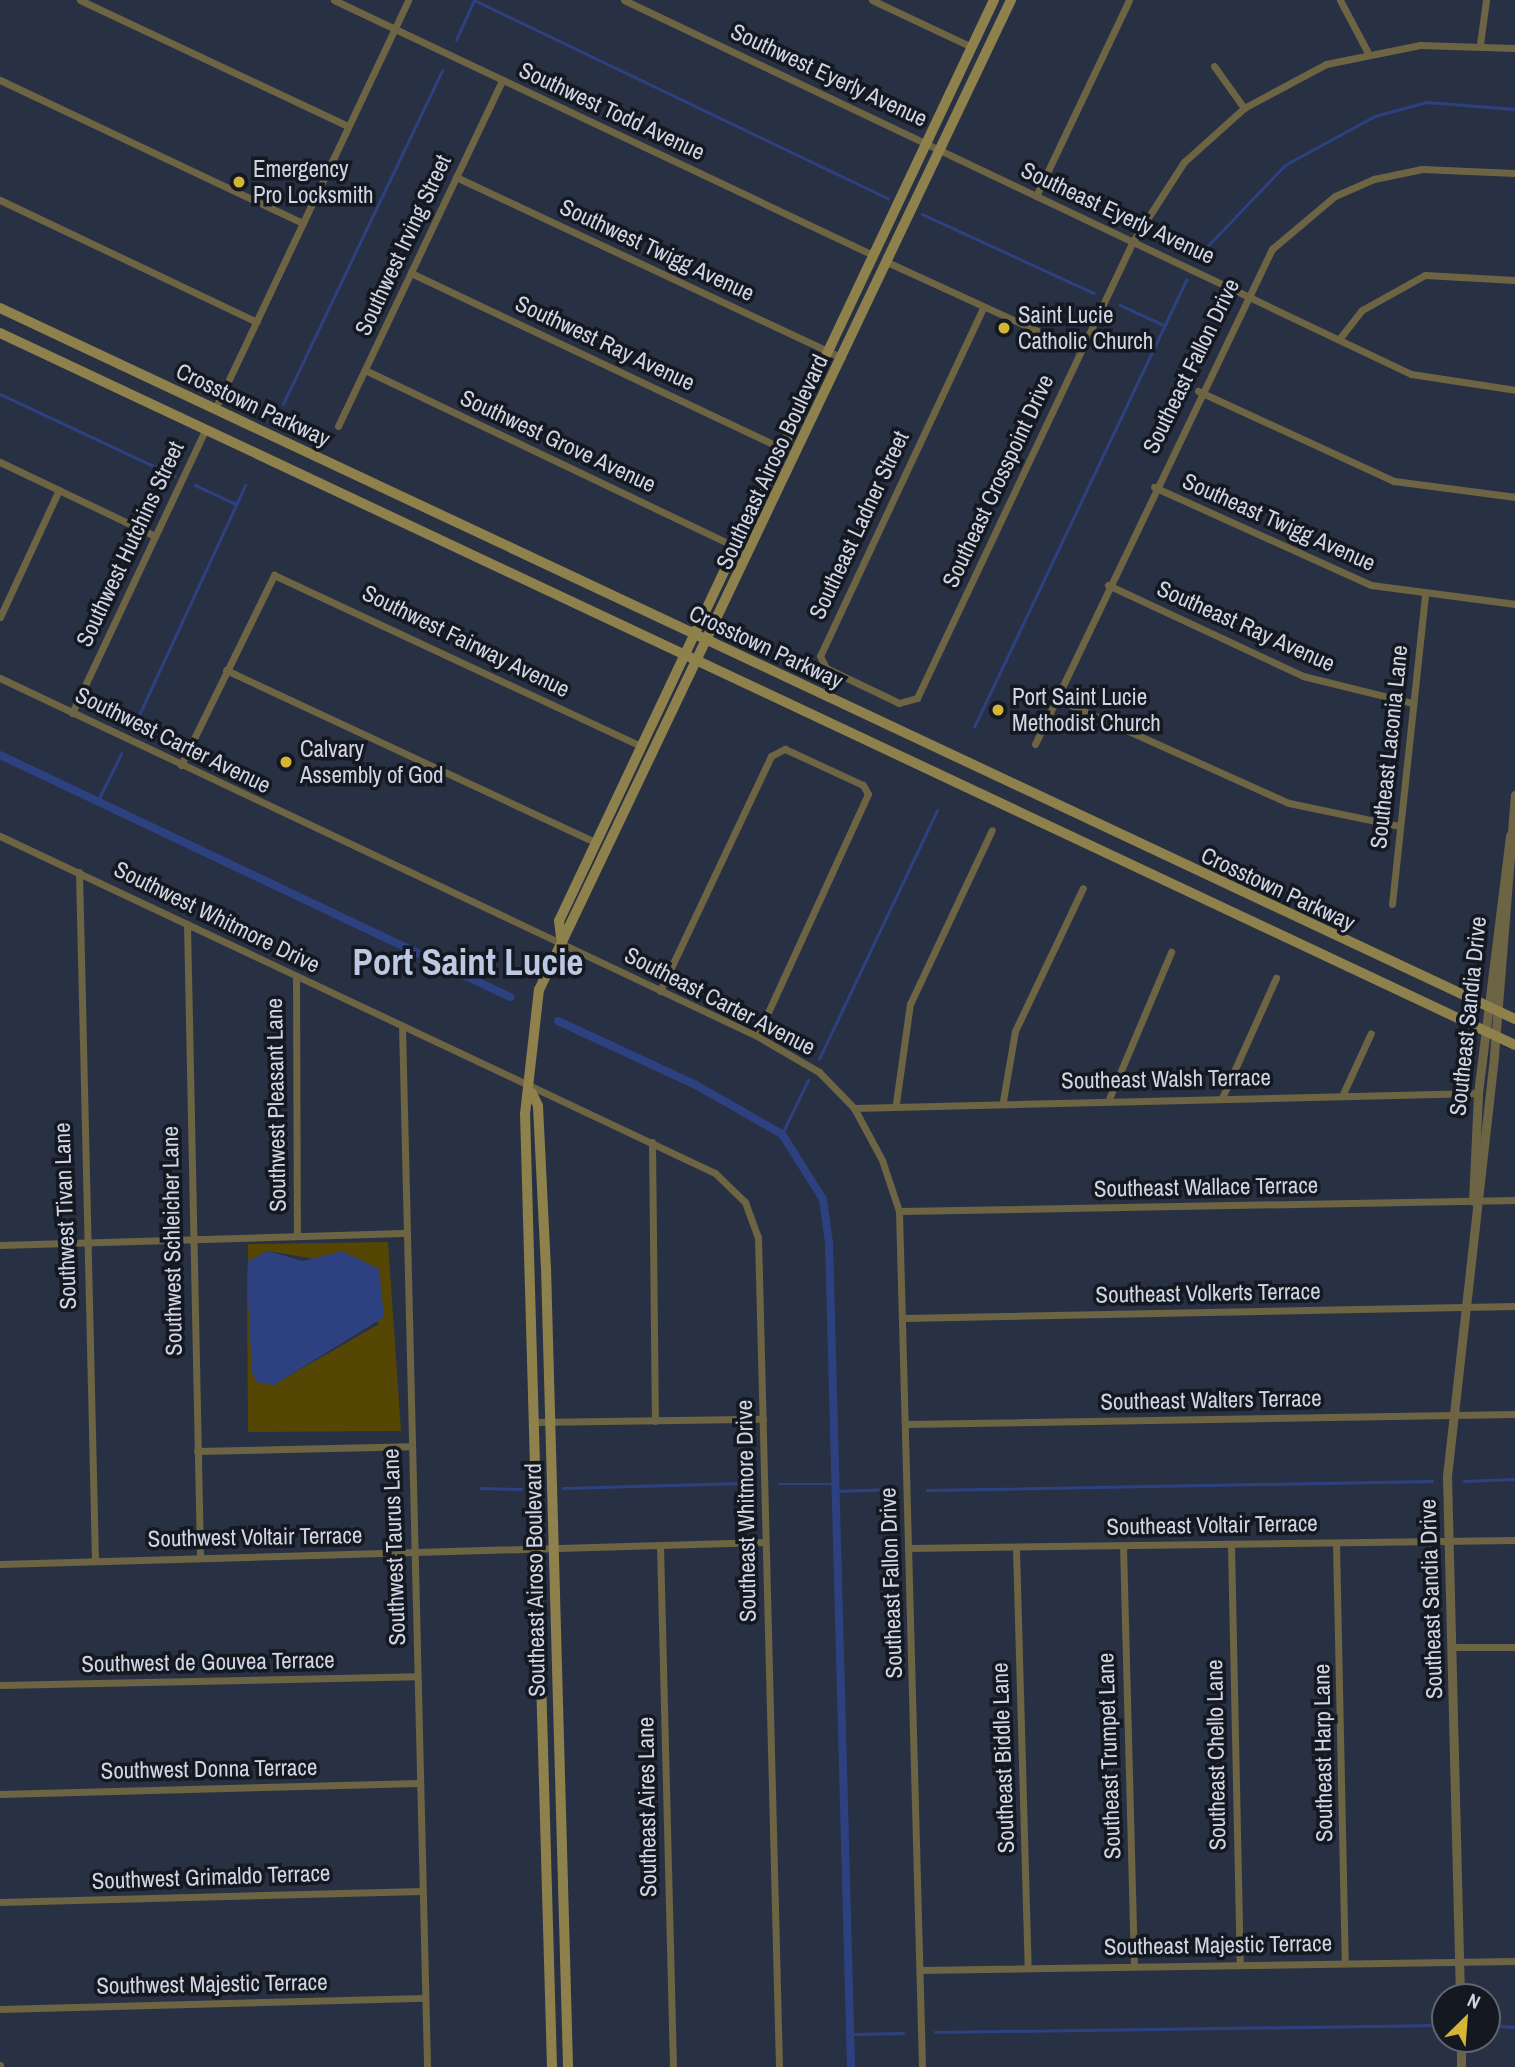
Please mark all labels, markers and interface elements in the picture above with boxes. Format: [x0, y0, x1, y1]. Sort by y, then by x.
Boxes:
street label: Southwest Eyerly Avenue [726, 17, 932, 133]
street label: Southwest Todd Avenue [514, 56, 710, 166]
street label: Southwest Irving Street [349, 150, 457, 340]
place label: Emergency Pro Locksmith [253, 155, 374, 209]
street label: Southeast Eyerly Avenue [1016, 156, 1220, 270]
marker: Emergency Pro Locksmith [231, 174, 247, 190]
street label: Southwest Twigg Avenue [555, 193, 759, 307]
street label: Southeast Fallon Drive [1137, 274, 1245, 458]
street label: Southwest Ray Avenue [510, 289, 700, 397]
place label: Saint Lucie Catholic Church [1018, 301, 1153, 355]
marker: Saint Lucie Catholic Church [996, 320, 1012, 336]
street label: Southeast Airoso Boulevard [710, 350, 834, 574]
street label: Crosstown Parkway [172, 357, 334, 453]
street label: Southeast Crosspoint Drive [937, 370, 1059, 592]
street label: Southwest Grove Avenue [455, 383, 661, 499]
street label: Southeast Ladner Street [803, 427, 915, 623]
street label: Southwest Hutchins Street [70, 437, 190, 651]
street label: Southeast Twigg Avenue [1178, 467, 1380, 577]
street label: Southeast Ray Avenue [1152, 574, 1340, 678]
street label: Southwest Fairway Avenue [357, 579, 575, 703]
street label: Crosstown Parkway [685, 599, 847, 695]
street label: Southeast Laconia Lane [1365, 644, 1413, 850]
street label: Southwest Carter Avenue [71, 681, 275, 799]
place label: Port Saint Lucie Methodist Church [1012, 683, 1161, 737]
marker: Port Saint Lucie Methodist Church [990, 702, 1006, 718]
place label: Calvary Assembly of God [300, 735, 444, 789]
marker: Calvary Assembly of God [278, 754, 294, 770]
street label: Crosstown Parkway [1197, 841, 1359, 937]
street label: Southwest Whitmore Drive [110, 855, 324, 979]
street label: Southeast Sandia Drive [1444, 915, 1492, 1117]
district label: Port Saint Lucie [353, 940, 583, 984]
street label: Southeast Carter Avenue [620, 941, 820, 1061]
street label: Southwest Pleasant Lane [260, 998, 292, 1212]
street label: Southeast Walsh Terrace [1061, 1063, 1271, 1095]
street label: Southwest Tivan Lane [48, 1122, 82, 1310]
street label: Southwest Schleicher Lane [156, 1126, 188, 1356]
street label: Southeast Wallace Terrace [1093, 1171, 1319, 1203]
street label: Southeast Volkerts Terrace [1095, 1277, 1321, 1309]
street label: Southeast Walters Terrace [1100, 1384, 1322, 1416]
street label: Southeast Whitmore Drive [730, 1400, 762, 1622]
street label: Southwest Taurus Lane [377, 1448, 411, 1646]
street label: Southeast Airoso Boulevard [519, 1462, 551, 1698]
street label: Southeast Fallon Drive [874, 1487, 908, 1679]
street label: Southeast Sandia Drive [1414, 1498, 1448, 1700]
street label: Southeast Voltair Terrace [1106, 1509, 1318, 1541]
street label: Southwest Voltair Terrace [147, 1521, 363, 1553]
street label: Southwest de Gouvea Terrace [81, 1646, 335, 1678]
street label: Southeast Trumpet Lane [1092, 1652, 1126, 1860]
street label: Southeast Chello Lane [1201, 1659, 1231, 1851]
street label: Southeast Biddle Lane [986, 1662, 1020, 1854]
street label: Southeast Harp Lane [1308, 1664, 1338, 1842]
street label: Southeast Aires Lane [632, 1716, 662, 1898]
street label: Southwest Donna Terrace [100, 1753, 318, 1785]
street label: Southwest Grimaldo Terrace [91, 1859, 331, 1895]
street label: Southeast Majestic Terrace [1104, 1929, 1332, 1961]
street label: Southwest Majestic Terrace [96, 1968, 328, 2000]
north arrow [1431, 1983, 1501, 2053]
text: N [1463, 1987, 1485, 2015]

